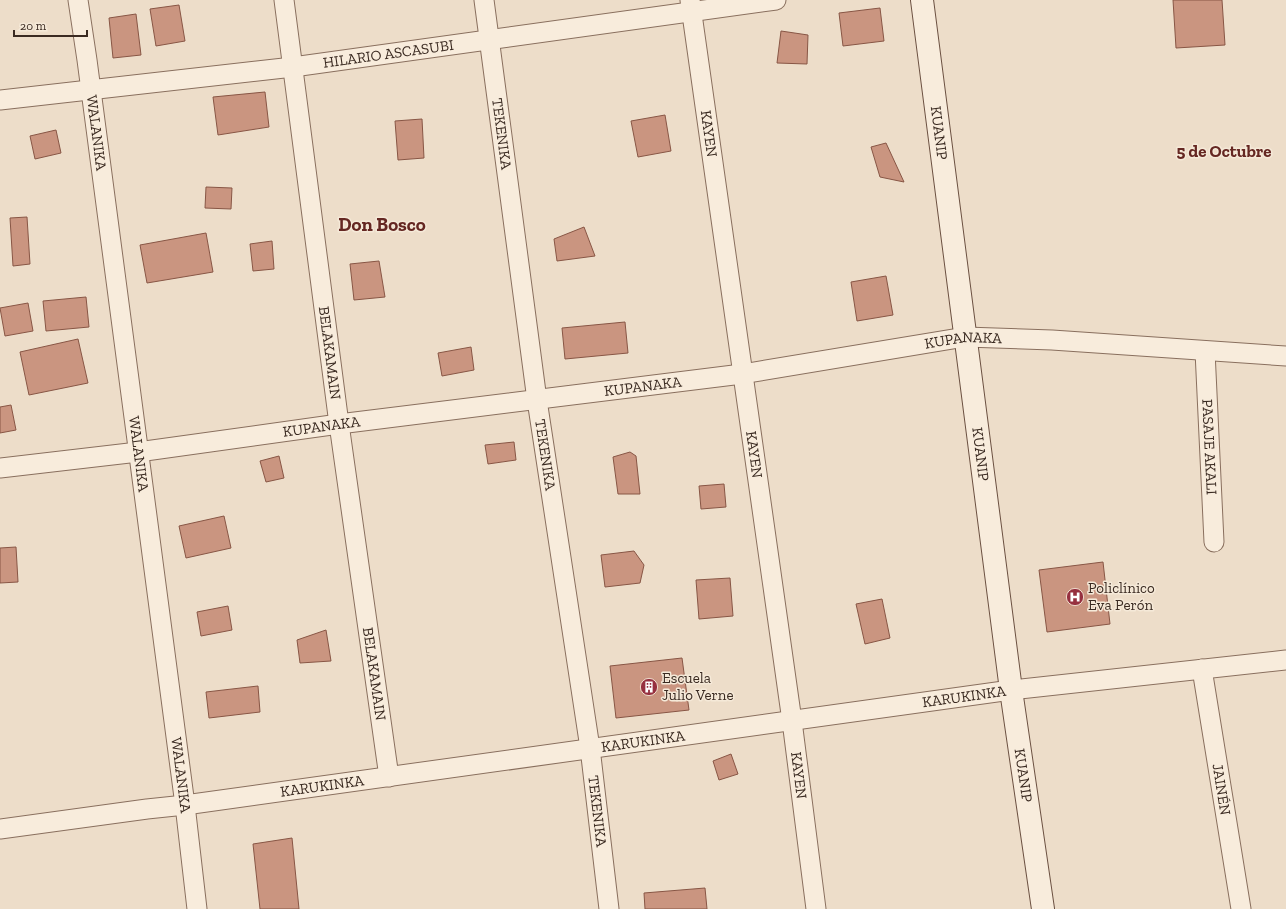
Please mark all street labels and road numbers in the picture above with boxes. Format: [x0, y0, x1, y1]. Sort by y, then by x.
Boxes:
street label: HILARIO ASCASUBI [322, 36, 455, 72]
street label: WALANIKA [83, 94, 110, 172]
street label: TEKENIKA [488, 97, 515, 171]
street label: KUANIP [927, 105, 952, 161]
street label: KAYEN [697, 109, 721, 158]
street label: BELAKAMAIN [315, 305, 345, 401]
street label: KUPANAKA [923, 328, 1003, 353]
street label: KUPANAKA [603, 373, 683, 400]
street label: PASAJE AKALI [1198, 399, 1221, 495]
street label: KUPANAKA [281, 412, 361, 441]
street label: WALANIKA [125, 415, 153, 493]
street label: TEKENIKA [531, 418, 560, 492]
street label: KUANIP [968, 426, 993, 483]
street label: KAYEN [742, 430, 767, 479]
street label: BELAKAMAIN [359, 626, 390, 722]
street label: KARUKINKA [921, 682, 1007, 711]
street label: KARUKINKA [600, 726, 686, 756]
street label: WALANIKA [167, 736, 195, 814]
street label: KUANIP [1011, 747, 1036, 804]
street label: KAYEN [787, 751, 811, 800]
street label: JAINÉN [1209, 762, 1235, 816]
street label: KARUKINKA [279, 771, 365, 801]
street label: TEKENIKA [584, 774, 611, 848]

